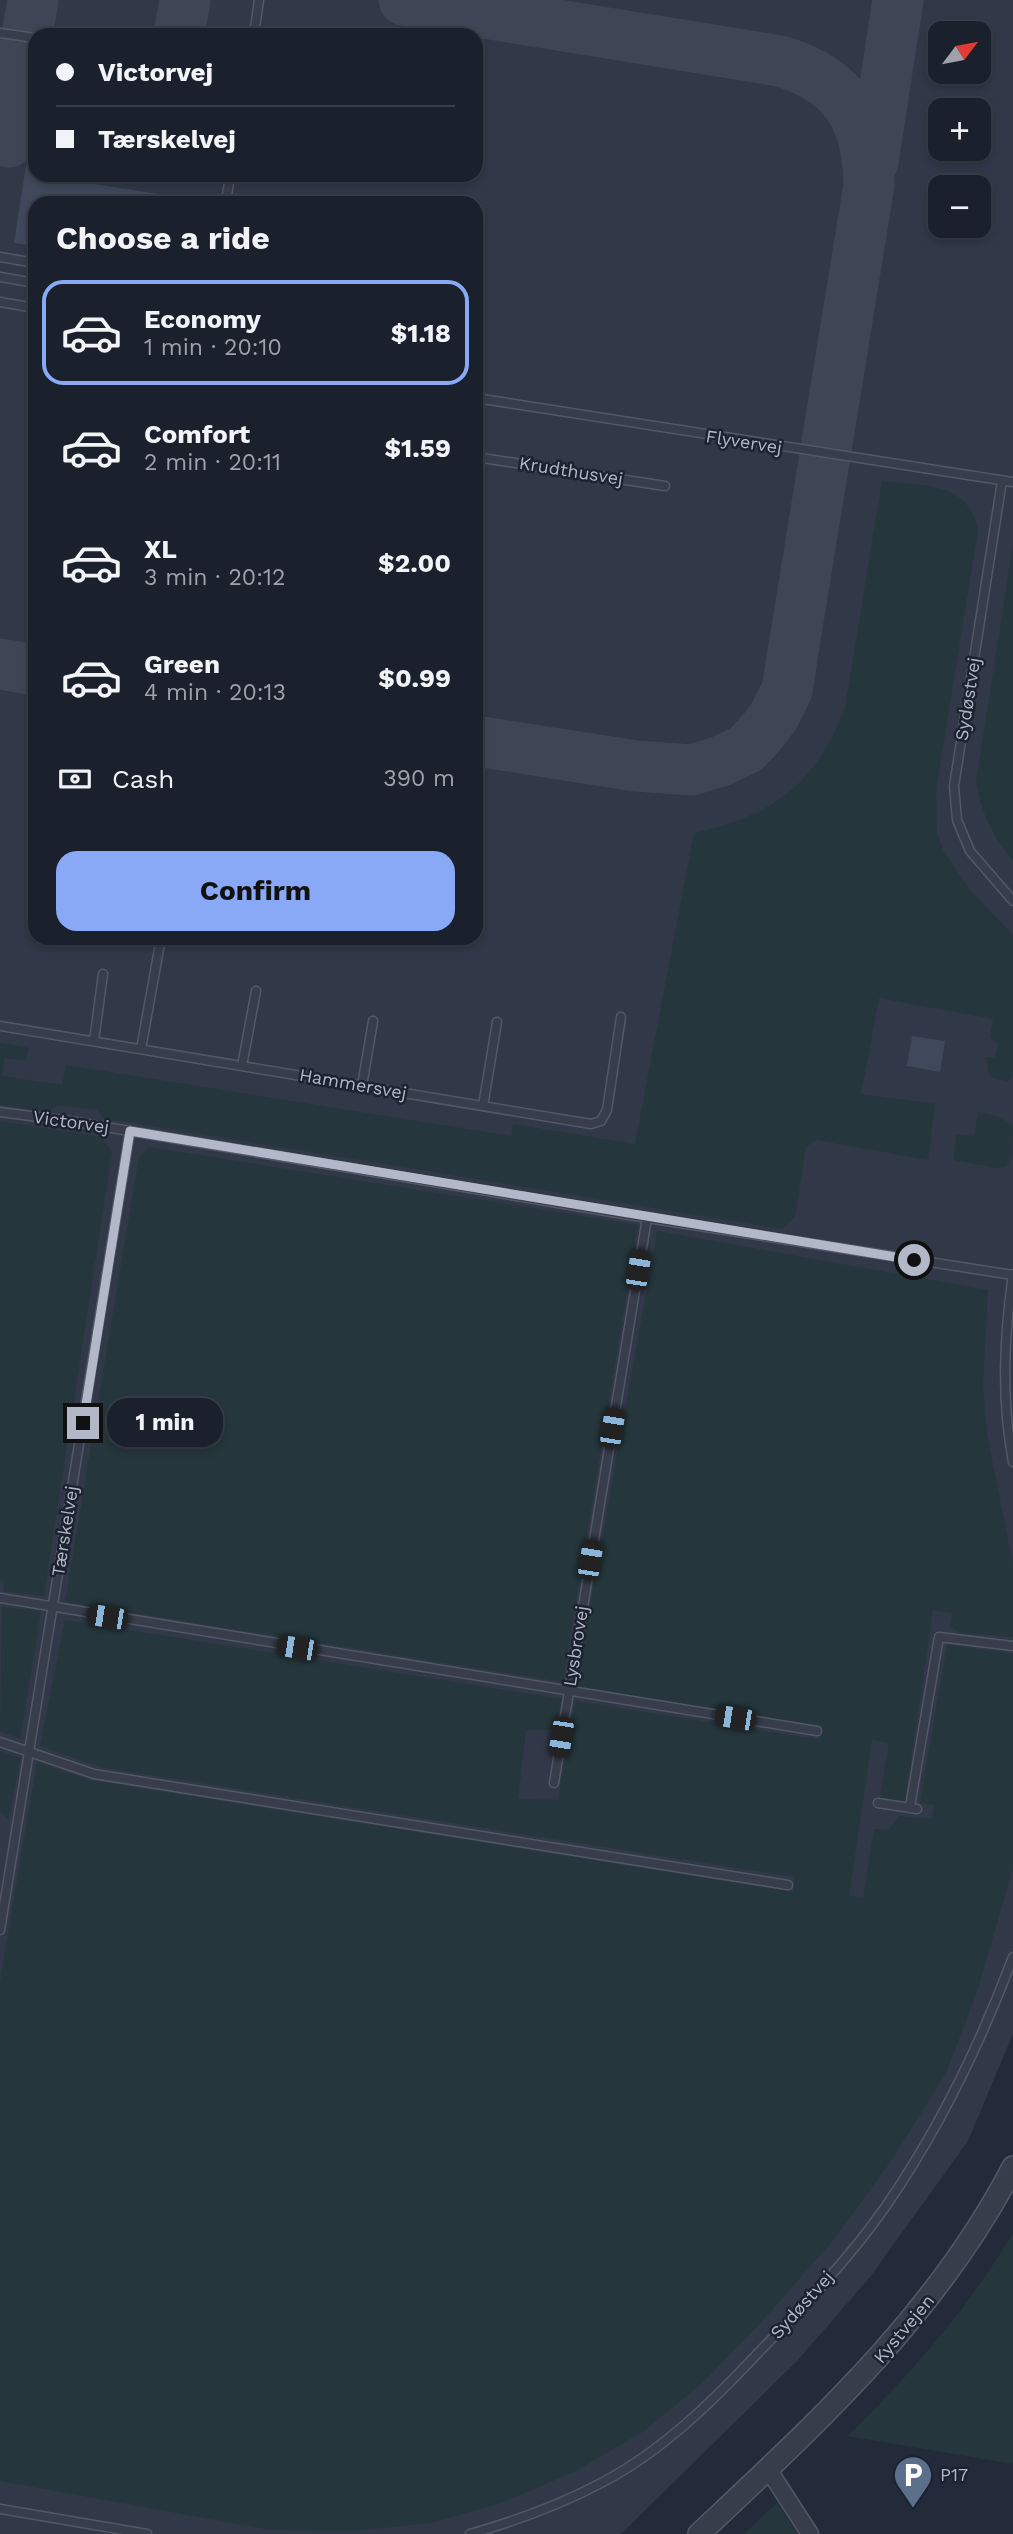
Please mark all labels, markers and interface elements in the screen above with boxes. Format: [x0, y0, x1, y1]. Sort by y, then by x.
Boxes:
north arrow [928, 21, 990, 84]
map controls [928, 21, 991, 238]
text: Victorvej [98, 57, 213, 87]
button: + [928, 98, 991, 161]
text: Tærskelvej [98, 124, 236, 154]
button: − [928, 175, 991, 238]
text: Choose a ride [56, 219, 270, 257]
icon: car [60, 301, 123, 364]
text: Economy [144, 304, 261, 334]
text: $1.18 [391, 318, 451, 348]
text: 1 min · 20:10 [144, 334, 282, 361]
icon: car [60, 416, 123, 479]
text: Comfort [144, 419, 250, 449]
street label: Flyvervej [704, 425, 784, 458]
text: $1.59 [384, 433, 451, 463]
text: 2 min · 20:11 [144, 449, 281, 476]
street label: Krudthusvej [518, 452, 625, 489]
icon: car [60, 531, 123, 594]
text: XL [144, 534, 177, 564]
text: $2.00 [378, 548, 451, 578]
text: 3 min · 20:12 [144, 564, 285, 591]
icon: car [60, 646, 123, 709]
text: Green [144, 649, 220, 679]
street label: Sydøstvej [951, 656, 984, 742]
text: $0.99 [378, 663, 451, 693]
text: 4 min · 20:13 [144, 679, 286, 706]
icon: cash [56, 760, 94, 798]
text: Cash [112, 764, 174, 794]
text: 390 m [383, 765, 455, 792]
button: Confirm [56, 851, 455, 931]
street label: Hammersvej [298, 1064, 408, 1103]
street label: Victorvej [32, 1106, 111, 1137]
route start [898, 1244, 930, 1276]
car [625, 1248, 652, 1292]
callout: 1 min [108, 1398, 223, 1448]
car [599, 1406, 626, 1450]
route end [67, 1407, 99, 1439]
text: 1 min [135, 1409, 195, 1436]
street label: Tærskelvej [47, 1484, 82, 1578]
car [577, 1538, 604, 1582]
car [85, 1603, 130, 1631]
street label: Lysbrovej [559, 1604, 592, 1688]
car [275, 1634, 320, 1662]
car [713, 1704, 758, 1732]
car [548, 1715, 575, 1759]
street label: Sydøstvej [766, 2266, 838, 2343]
street label: Kystvejen [869, 2290, 938, 2367]
parking icon: P17 [892, 2454, 934, 2509]
place label: P17 [940, 2464, 968, 2485]

